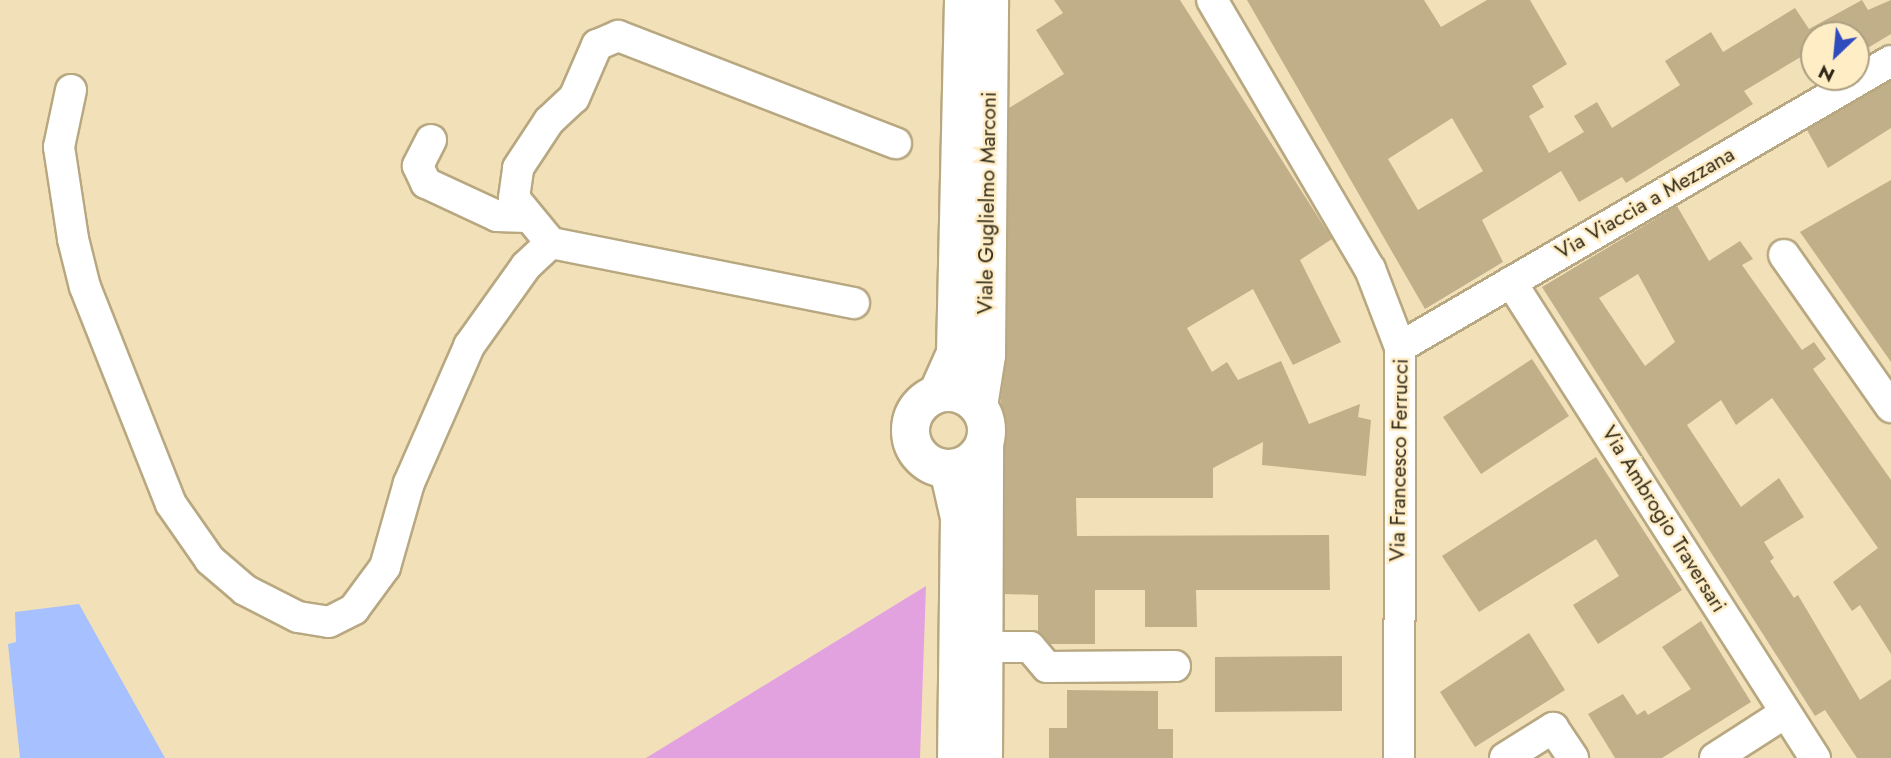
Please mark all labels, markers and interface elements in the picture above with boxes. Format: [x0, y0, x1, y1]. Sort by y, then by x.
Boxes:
north arrow [1800, 21, 1870, 91]
text: N [1814, 58, 1839, 89]
street label: Viale Guglielmo Marconi [972, 91, 1002, 315]
street label: Via Viaccia a Mezzana [1551, 142, 1739, 264]
street label: Via Francesco Ferrucci [1385, 358, 1413, 562]
street label: Via Ambrogio Traversari [1596, 421, 1732, 617]

